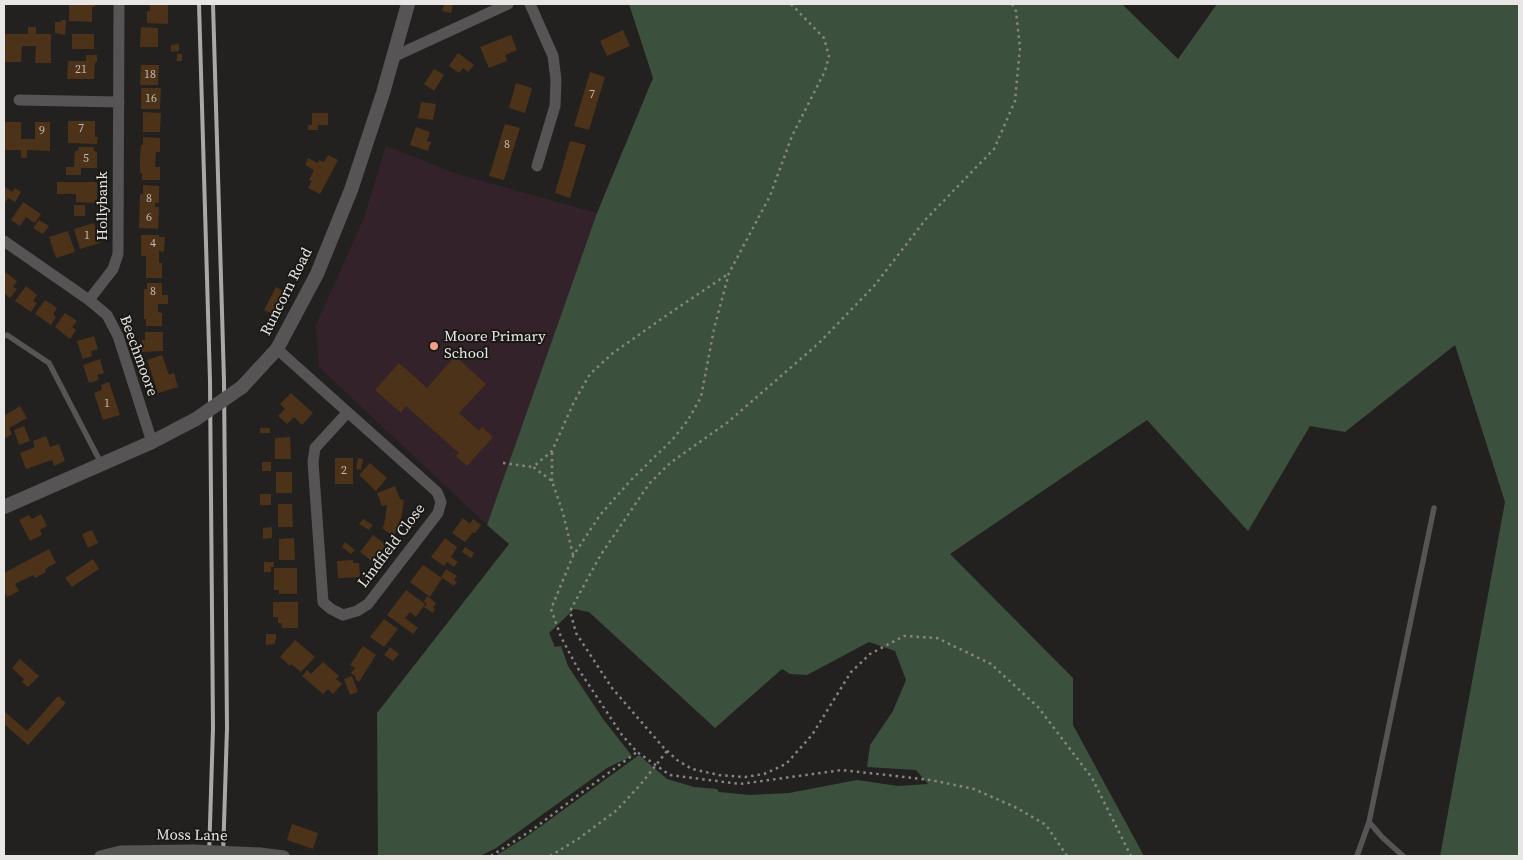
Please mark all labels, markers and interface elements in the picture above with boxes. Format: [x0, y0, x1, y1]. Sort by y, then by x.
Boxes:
house number: 21 [75, 63, 87, 77]
house number: 18 [144, 68, 156, 82]
house number: 7 [589, 88, 595, 102]
house number: 16 [145, 92, 157, 106]
house number: 7 [78, 122, 84, 136]
house number: 9 [39, 124, 45, 138]
house number: 8 [504, 138, 510, 152]
house number: 5 [83, 152, 89, 166]
street label: Hollybank [94, 171, 112, 241]
house number: 8 [146, 192, 152, 206]
house number: 6 [146, 211, 152, 225]
house number: 1 [84, 229, 90, 243]
house number: 4 [150, 237, 156, 251]
street label: Runcorn Road [257, 245, 317, 339]
house number: 8 [150, 285, 156, 299]
street label: Beechmoore [115, 313, 161, 399]
place label: Moore Primary School [444, 328, 546, 363]
marker: Moore Primary School [428, 340, 440, 352]
house number: 1 [104, 397, 110, 411]
house number: 2 [341, 464, 347, 478]
street label: Lindfield Close [355, 500, 429, 592]
street label: Moss Lane [156, 826, 228, 846]

